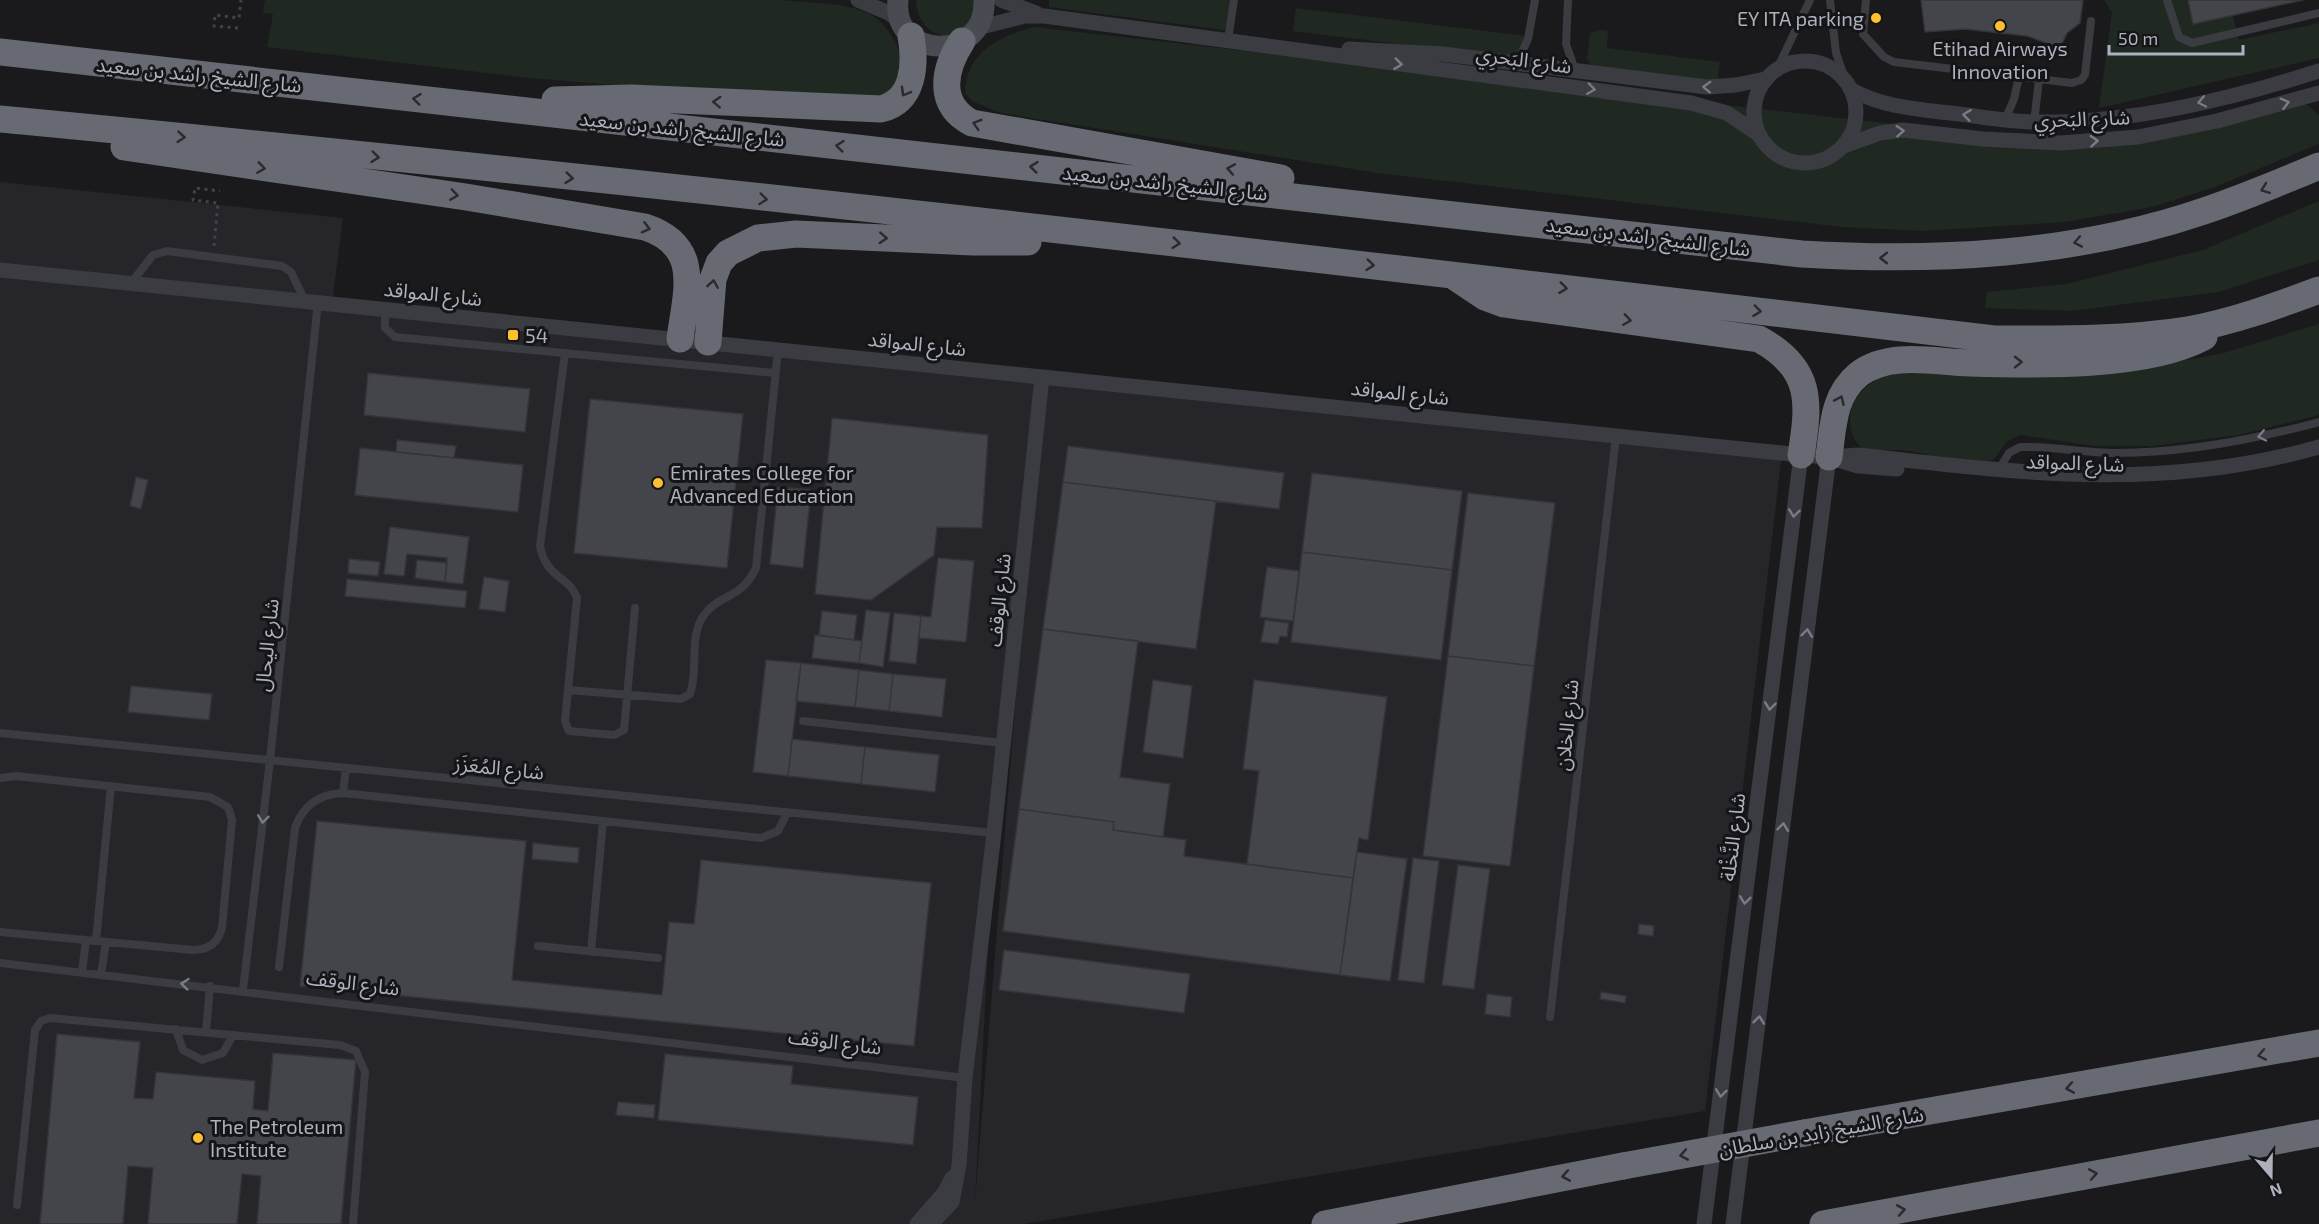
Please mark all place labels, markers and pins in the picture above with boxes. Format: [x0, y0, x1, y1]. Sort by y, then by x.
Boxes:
place label: EY ITA parking [1737, 6, 1864, 30]
marker: EY ITA parking [1869, 11, 1883, 25]
marker: Etihad Airways Innovation [1993, 19, 2007, 33]
place label: Etihad Airways Innovation [1932, 36, 2068, 83]
place label: 54 [525, 323, 548, 347]
marker: 54 [506, 328, 520, 342]
place label: Emirates College for Advanced Education [670, 460, 854, 507]
marker: Emirates College for Advanced Education [651, 476, 665, 490]
place label: The Petroleum Institute [210, 1114, 343, 1161]
marker: The Petroleum Institute [191, 1131, 205, 1145]

